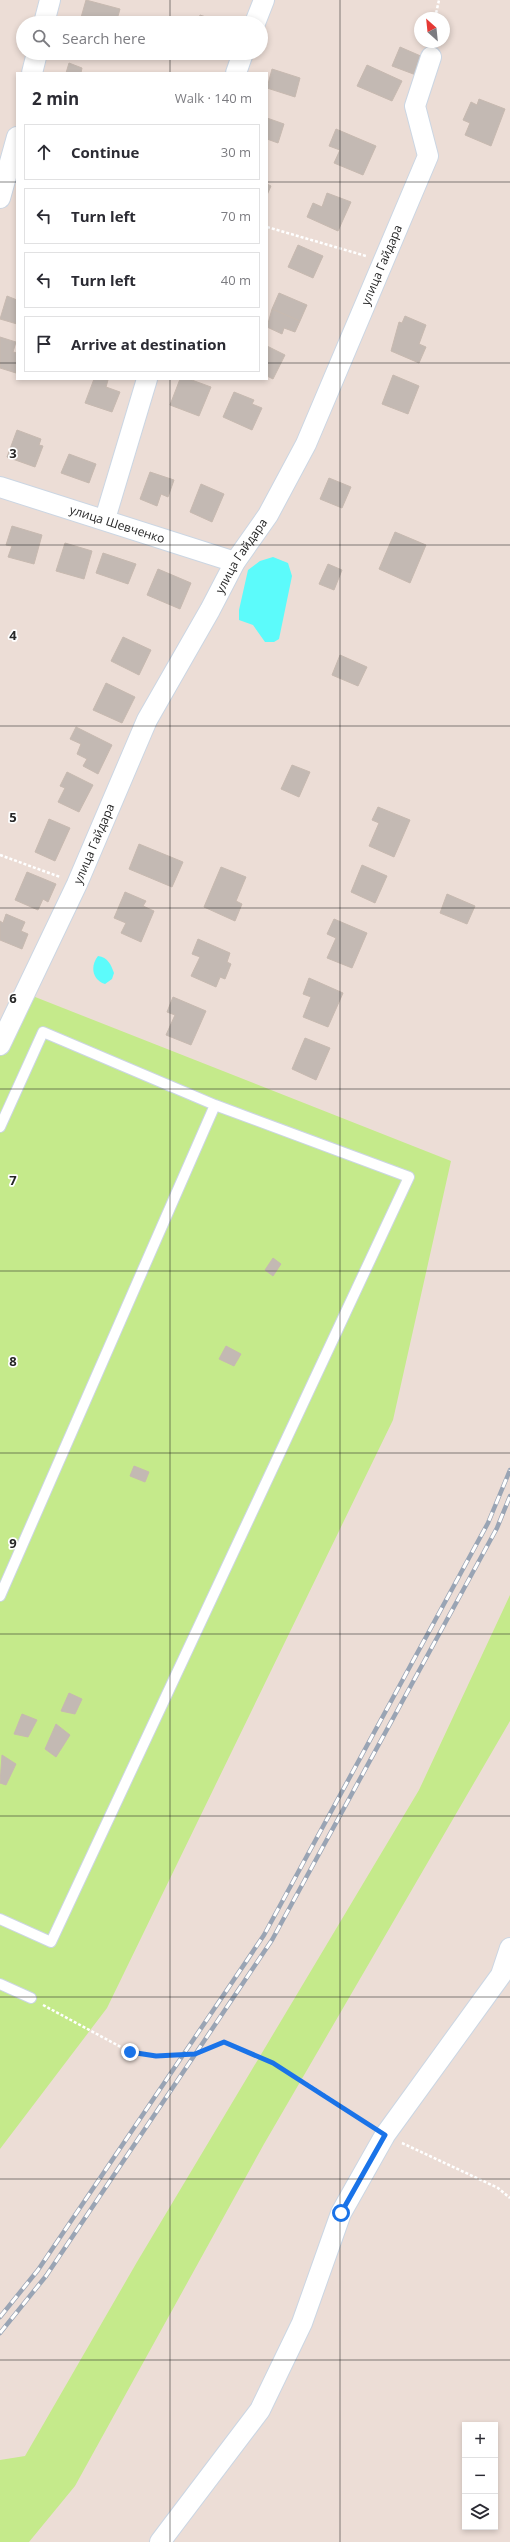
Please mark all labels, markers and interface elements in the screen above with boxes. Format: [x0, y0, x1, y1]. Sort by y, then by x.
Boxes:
north arrow [414, 12, 450, 48]
search box [16, 16, 268, 60]
icon: search [30, 27, 52, 49]
text: Search here [62, 28, 146, 48]
text: 2 min [32, 87, 79, 110]
text: Walk · 140 m [175, 89, 252, 107]
icon: ahead [33, 141, 55, 163]
text: Continue [71, 142, 139, 162]
text: 30 m [221, 143, 251, 161]
icon: left [33, 205, 55, 227]
text: Turn left [71, 206, 136, 226]
text: 70 m [221, 207, 251, 225]
street label: улица Гайдара [357, 222, 406, 308]
icon: left [33, 269, 55, 291]
text: Turn left [71, 270, 136, 290]
text: 40 m [221, 271, 251, 289]
icon: arrive [33, 333, 55, 355]
text: Arrive at destination [71, 334, 226, 354]
text: 3 [9, 444, 17, 462]
street label: улица Шевченко [68, 501, 167, 547]
street label: улица Гайдара [211, 515, 271, 596]
text: 4 [9, 626, 17, 644]
street label: улица Гайдара [69, 801, 118, 887]
text: 5 [9, 808, 17, 826]
text: 6 [9, 989, 17, 1007]
text: 7 [9, 1171, 17, 1189]
text: 8 [9, 1352, 17, 1370]
text: 9 [9, 1534, 17, 1552]
route end [121, 2043, 139, 2061]
route start [332, 2204, 350, 2222]
map controls [462, 2422, 498, 2530]
button: + [462, 2422, 498, 2458]
button: − [462, 2458, 498, 2494]
button: layers [462, 2494, 498, 2530]

